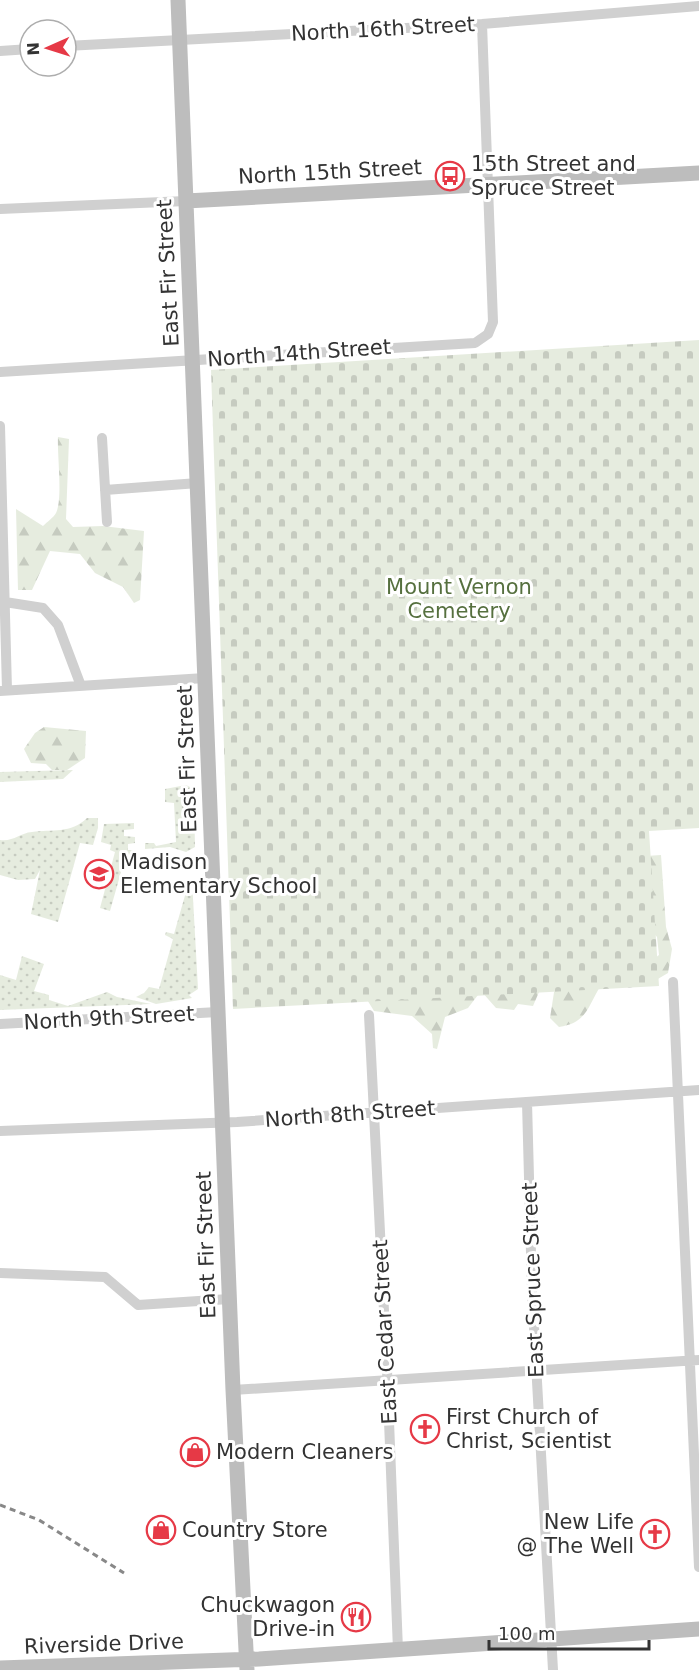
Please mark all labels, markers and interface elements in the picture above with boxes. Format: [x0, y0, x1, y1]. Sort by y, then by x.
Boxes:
street label: North 16th Street [290, 12, 476, 46]
north arrow [18, 18, 78, 78]
text: N [24, 42, 43, 56]
place label: 15th Street and Spruce Street [471, 152, 636, 200]
street label: North 15th Street [237, 155, 423, 189]
bus stop icon: 15th Street and Spruce Street [434, 160, 466, 192]
street label: East Fir Street [152, 199, 184, 347]
street label: North 14th Street [206, 335, 392, 371]
park label: Mount Vernon Cemetery [386, 575, 532, 623]
street label: East Fir Street [172, 685, 202, 833]
place label: Madison Elementary School [120, 850, 317, 898]
school or university icon: Madison Elementary School [83, 858, 115, 890]
street label: North 9th Street [23, 1002, 195, 1034]
street label: North 8th Street [264, 1096, 436, 1132]
street label: East Fir Street [191, 1171, 221, 1319]
street label: East Spruce Street [518, 1182, 548, 1378]
street label: East Cedar Street [368, 1239, 402, 1425]
place label: First Church of Christ, Scientist [446, 1405, 611, 1453]
church icon: First Church of Christ, Scientist [409, 1413, 441, 1445]
shop icon: Modern Cleaners [179, 1436, 211, 1468]
place label: Modern Cleaners [216, 1440, 394, 1464]
place label: New Life @ The Well [516, 1510, 634, 1558]
shop icon: Country Store [145, 1514, 177, 1546]
place label: Country Store [182, 1518, 328, 1542]
church icon: New Life @ The Well [639, 1518, 671, 1550]
place label: Chuckwagon Drive-in [200, 1593, 335, 1641]
restaurant icon: Chuckwagon Drive-in [340, 1601, 372, 1633]
scale bar [489, 1613, 650, 1651]
text: 100 m [498, 1623, 556, 1644]
street label: Riverside Drive [24, 1629, 184, 1659]

